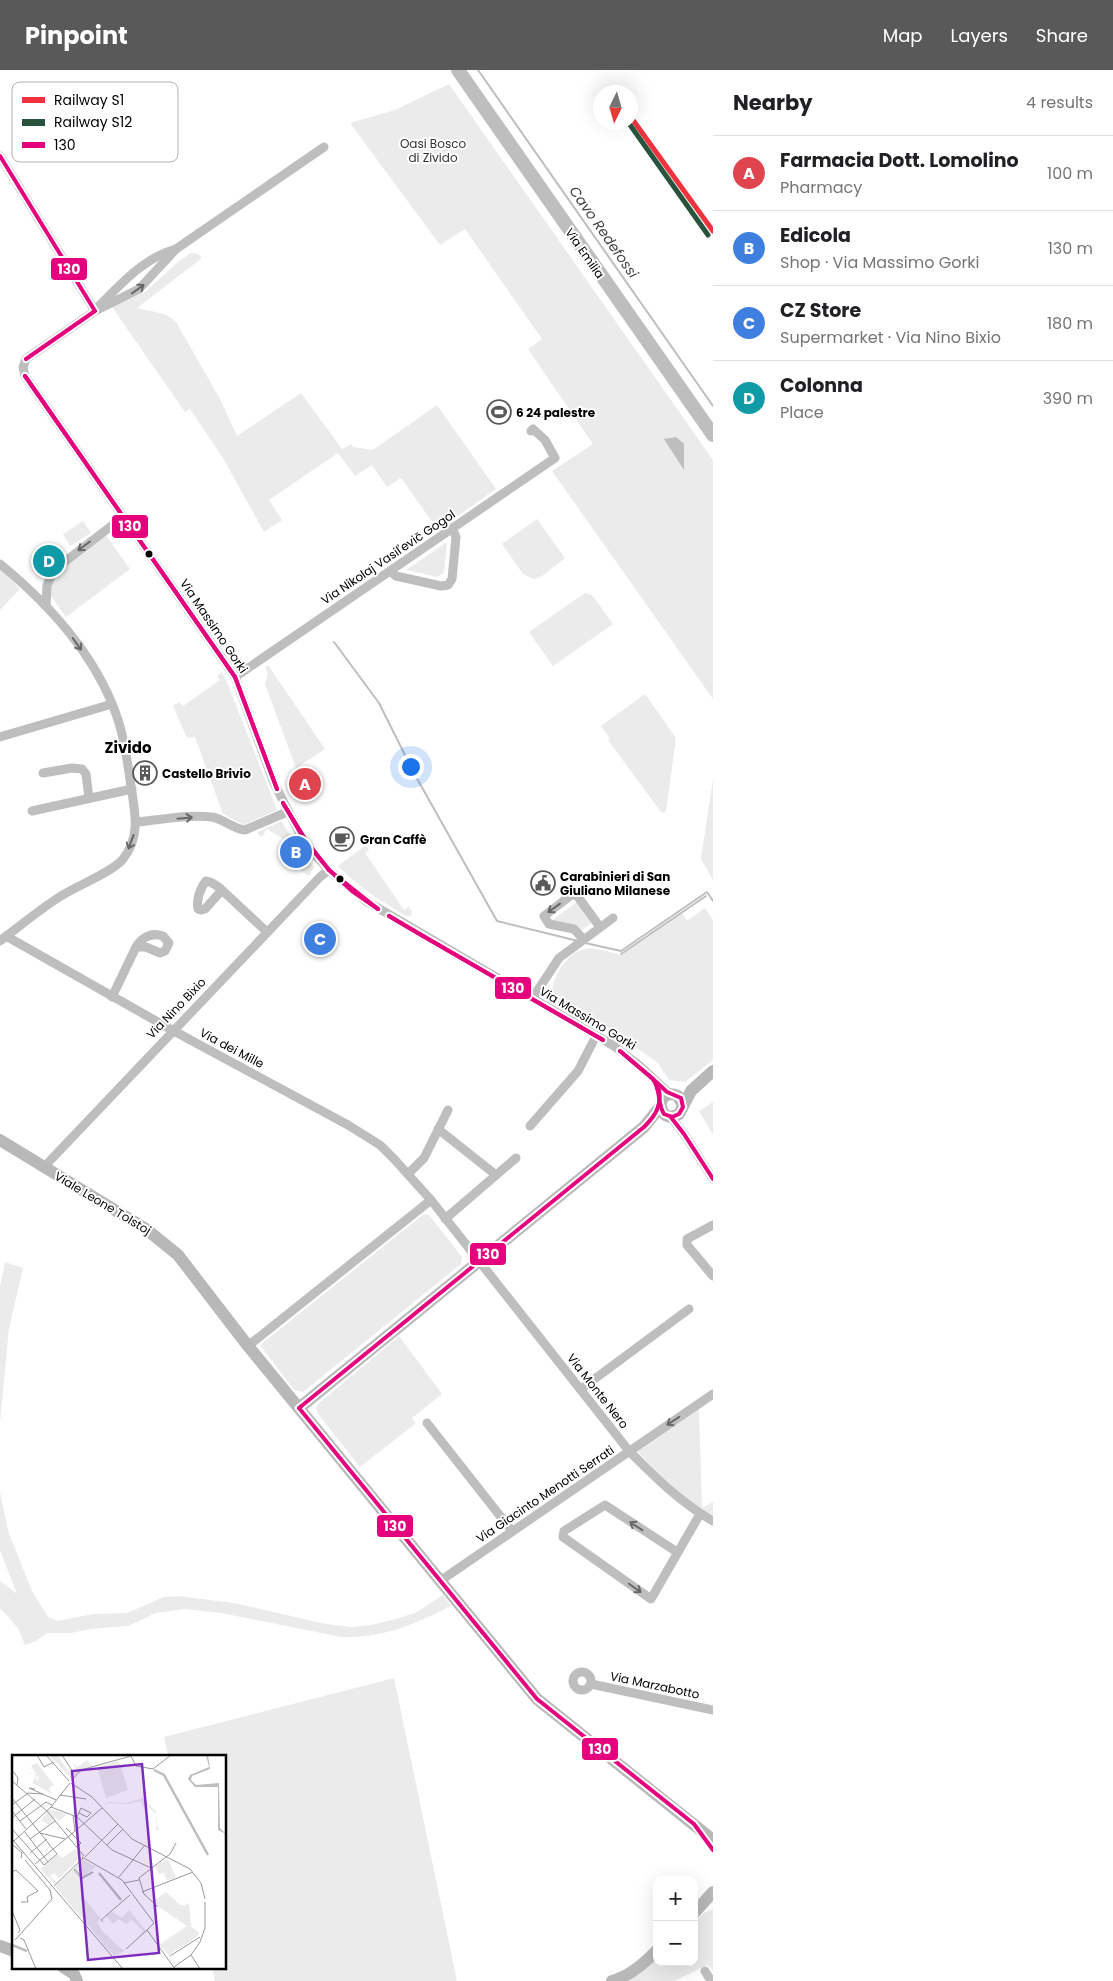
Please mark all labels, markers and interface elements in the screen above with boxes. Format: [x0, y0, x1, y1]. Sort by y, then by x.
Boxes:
text: Pinpoint [25, 19, 128, 52]
text: Map [883, 23, 923, 48]
text: Layers [951, 23, 1008, 48]
text: Share [1036, 23, 1088, 48]
legend [12, 82, 178, 162]
north arrow [593, 85, 638, 130]
text: Nearby [733, 88, 813, 117]
text: Railway S1 [54, 90, 124, 110]
text: 4 results [1026, 91, 1093, 114]
text: Railway S12 [54, 112, 132, 132]
text: 130 [54, 135, 76, 155]
park label: Oasi Bosco di Zivido [400, 135, 466, 166]
text: Farmacia Dott. Lomolino [780, 147, 1019, 174]
text: A [743, 162, 755, 185]
text: 100 m [1047, 162, 1093, 185]
text: Pharmacy [780, 176, 862, 199]
water label: Cavo Redefossi [565, 182, 644, 283]
text: Edicola [780, 222, 851, 249]
street label: Via Emilia [561, 224, 609, 282]
text: B [744, 237, 754, 260]
text: 130 m [1048, 237, 1093, 260]
text: Shop · Via Massimo Gorki [780, 251, 980, 274]
line badge: 130 [50, 257, 88, 281]
text: 130 [58, 259, 80, 279]
one-way arrow [131, 284, 145, 294]
text: CZ Store [780, 297, 861, 324]
text: C [743, 312, 755, 335]
text: 180 m [1047, 312, 1093, 335]
text: Supermarket · Via Nino Bixio [780, 326, 1001, 349]
text: Colonna [780, 372, 863, 399]
text: D [743, 387, 755, 410]
text: 390 m [1043, 387, 1093, 410]
sports icon: 6 24 palestre [486, 399, 512, 425]
text: Place [780, 401, 824, 424]
place label: 6 24 palestre [516, 404, 596, 421]
street label: Via Nikolaj Vasil'evič Gogol [318, 506, 459, 608]
line badge: 130 [111, 514, 149, 539]
text: 130 [119, 516, 141, 536]
one-way arrow [78, 541, 91, 552]
pin: D [33, 542, 65, 580]
unlabelled marker [144, 549, 154, 559]
street label: Via Massimo Gorki [176, 576, 252, 676]
one-way arrow [72, 637, 82, 651]
district label: Zivido [105, 737, 152, 758]
your location [398, 754, 424, 780]
building icon: Castello Brivio [132, 760, 158, 786]
place label: Castello Brivio [162, 765, 251, 782]
pin: A [289, 765, 321, 803]
one-way arrow [177, 813, 193, 823]
cafe icon: Gran Caffè [329, 826, 355, 852]
place label: Gran Caffè [360, 831, 427, 848]
pin: B [280, 833, 312, 871]
one-way arrow [126, 834, 135, 849]
place label: Carabinieri di San Giuliano Milanese [560, 868, 671, 899]
public building icon: Carabinieri di San Giuliano Milanese [530, 870, 556, 896]
unlabelled marker [335, 874, 345, 884]
one-way arrow [547, 903, 561, 913]
pin: C [304, 920, 336, 958]
street label: Via Nino Bixio [142, 973, 210, 1042]
line badge: 130 [494, 976, 532, 1000]
text: 130 [502, 978, 524, 998]
street label: Via Massimo Gorki [536, 982, 640, 1054]
street label: Via dei Mille [197, 1024, 267, 1072]
street label: Viale Leone Tolstoj [52, 1167, 154, 1239]
line badge: 130 [469, 1242, 507, 1266]
text: 130 [477, 1244, 499, 1264]
street label: Via Monte Nero [563, 1350, 633, 1432]
one-way arrow [666, 1416, 680, 1426]
street label: Via Giacinto Menotti Serrati [473, 1441, 617, 1547]
line badge: 130 [376, 1514, 414, 1538]
text: 130 [384, 1516, 406, 1536]
one-way arrow [629, 1520, 643, 1531]
one-way arrow [628, 1583, 642, 1593]
street label: Via Marzabotto [609, 1667, 702, 1703]
line badge: 130 [581, 1737, 619, 1761]
text: 130 [589, 1739, 611, 1759]
inset map [12, 1755, 226, 1968]
map controls [653, 1876, 698, 1966]
button: + [653, 1876, 698, 1921]
button: − [653, 1921, 698, 1966]

